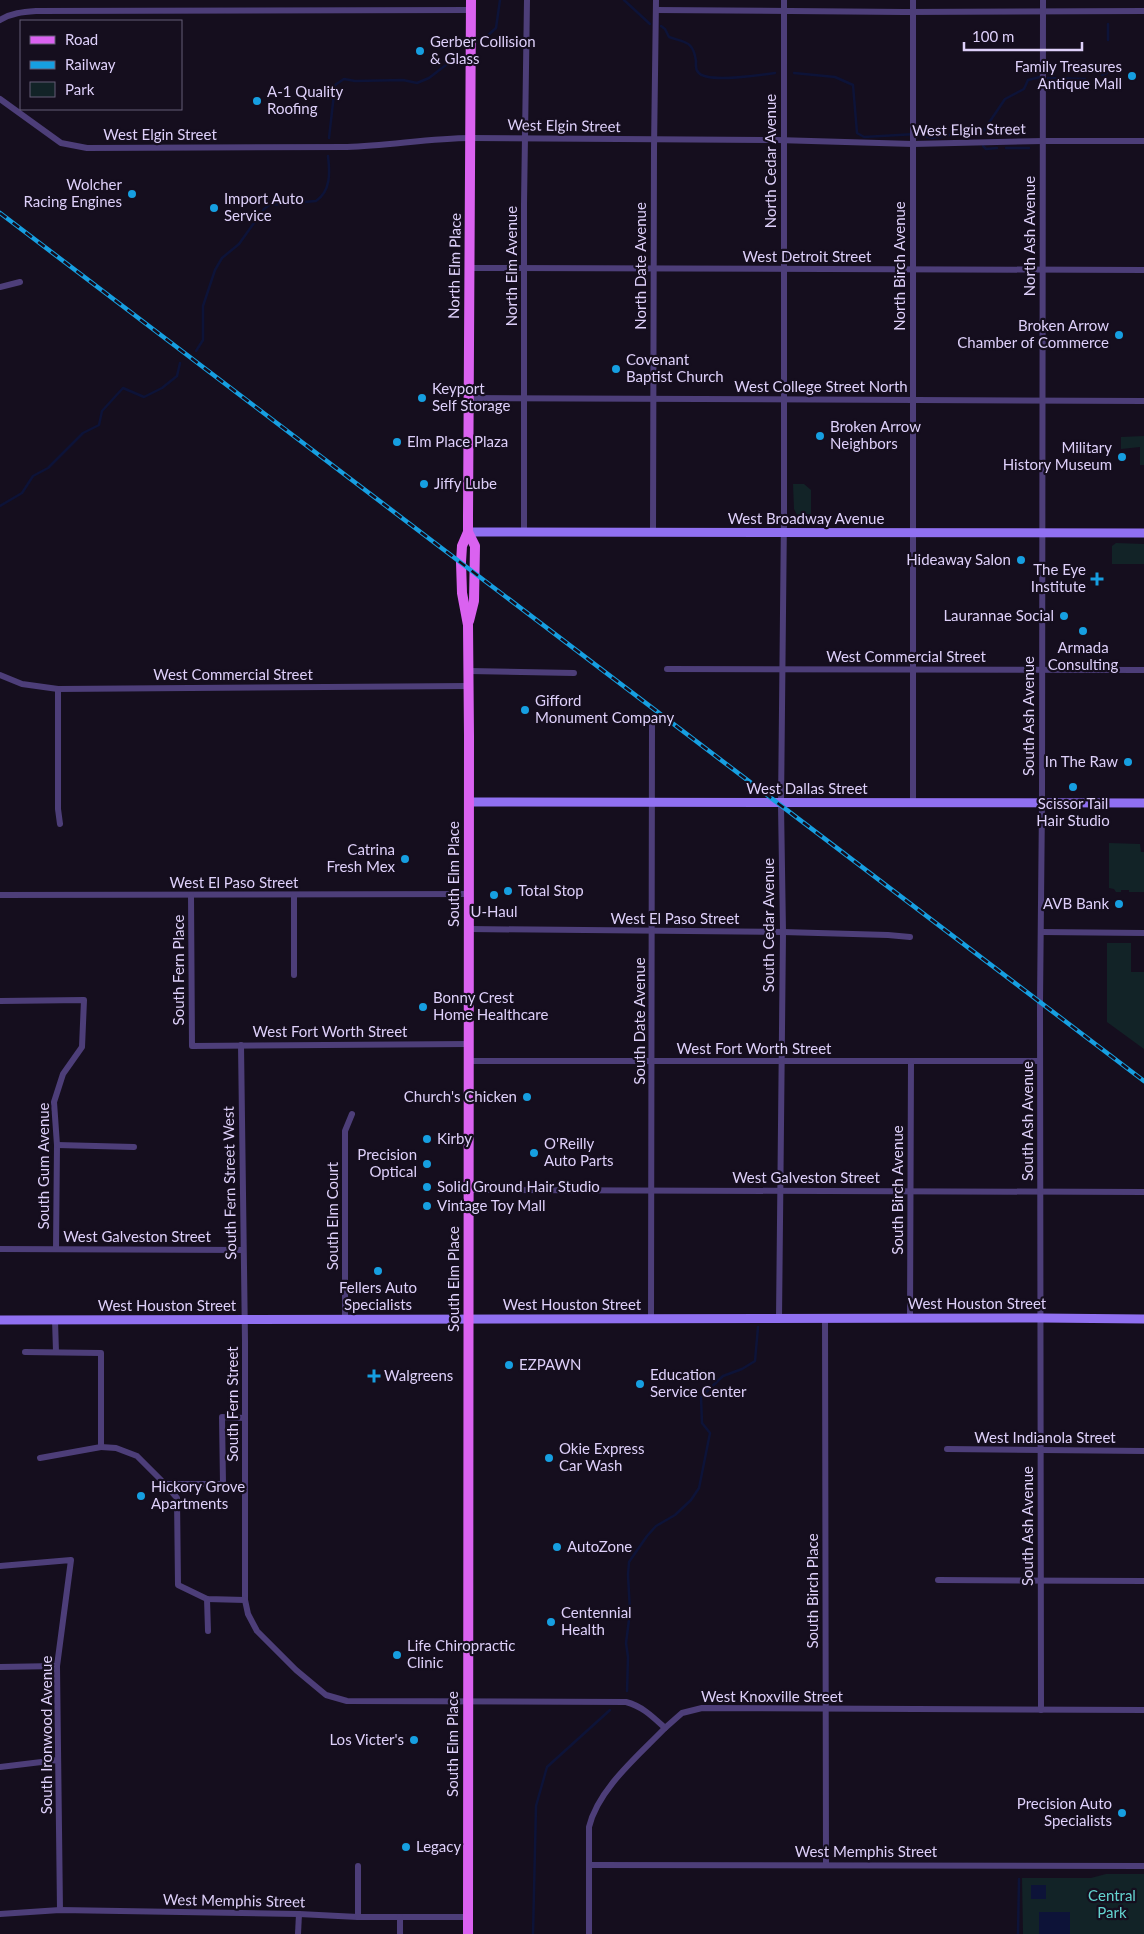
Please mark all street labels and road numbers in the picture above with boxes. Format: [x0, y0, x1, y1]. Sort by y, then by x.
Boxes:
street label: North Cedar Avenue [761, 94, 779, 228]
street label: West Elgin Street [507, 115, 622, 135]
street label: West Elgin Street [912, 119, 1027, 139]
street label: West Elgin Street [103, 125, 217, 143]
street label: North Ash Avenue [1020, 176, 1038, 296]
street label: North Birch Avenue [890, 201, 908, 331]
street label: North Date Avenue [631, 202, 649, 330]
street label: North Elm Avenue [502, 206, 520, 326]
street label: North Elm Place [444, 213, 464, 319]
street label: West Detroit Street [743, 247, 872, 265]
street label: West College Street North [734, 377, 908, 395]
street label: West Broadway Avenue [728, 509, 884, 527]
street label: West Commercial Street [826, 647, 986, 665]
street label: South Ash Avenue [1019, 656, 1037, 776]
street label: West Commercial Street [153, 665, 313, 683]
street label: West Dallas Street [746, 779, 868, 797]
street label: South Elm Place [444, 821, 462, 927]
street label: South Cedar Avenue [759, 858, 777, 992]
street label: West El Paso Street [170, 873, 299, 891]
street label: West El Paso Street [611, 909, 740, 927]
street label: South Fern Place [169, 914, 187, 1025]
street label: South Date Avenue [630, 957, 648, 1085]
street label: West Fort Worth Street [253, 1022, 408, 1040]
street label: West Fort Worth Street [677, 1039, 832, 1057]
street label: South Ash Avenue [1018, 1061, 1036, 1181]
street label: South Gum Avenue [34, 1102, 52, 1230]
street label: South Fern Street West [219, 1105, 239, 1260]
street label: South Birch Avenue [888, 1125, 906, 1255]
street label: South Elm Court [323, 1161, 341, 1270]
street label: West Galveston Street [732, 1168, 880, 1186]
street label: South Elm Place [444, 1226, 462, 1332]
street label: West Galveston Street [63, 1227, 211, 1245]
street label: West Houston Street [908, 1294, 1047, 1312]
street label: West Houston Street [503, 1295, 642, 1313]
street label: West Houston Street [98, 1296, 237, 1314]
street label: South Fern Street [223, 1346, 241, 1462]
street label: West Indianola Street [974, 1428, 1116, 1446]
street label: South Ash Avenue [1018, 1466, 1036, 1586]
street label: South Birch Place [803, 1533, 821, 1649]
street label: South Ironwood Avenue [37, 1656, 55, 1814]
street label: West Knoxville Street [701, 1687, 844, 1705]
street label: South Elm Place [443, 1691, 461, 1797]
street label: West Memphis Street [795, 1842, 938, 1860]
street label: West Memphis Street [163, 1890, 306, 1910]

